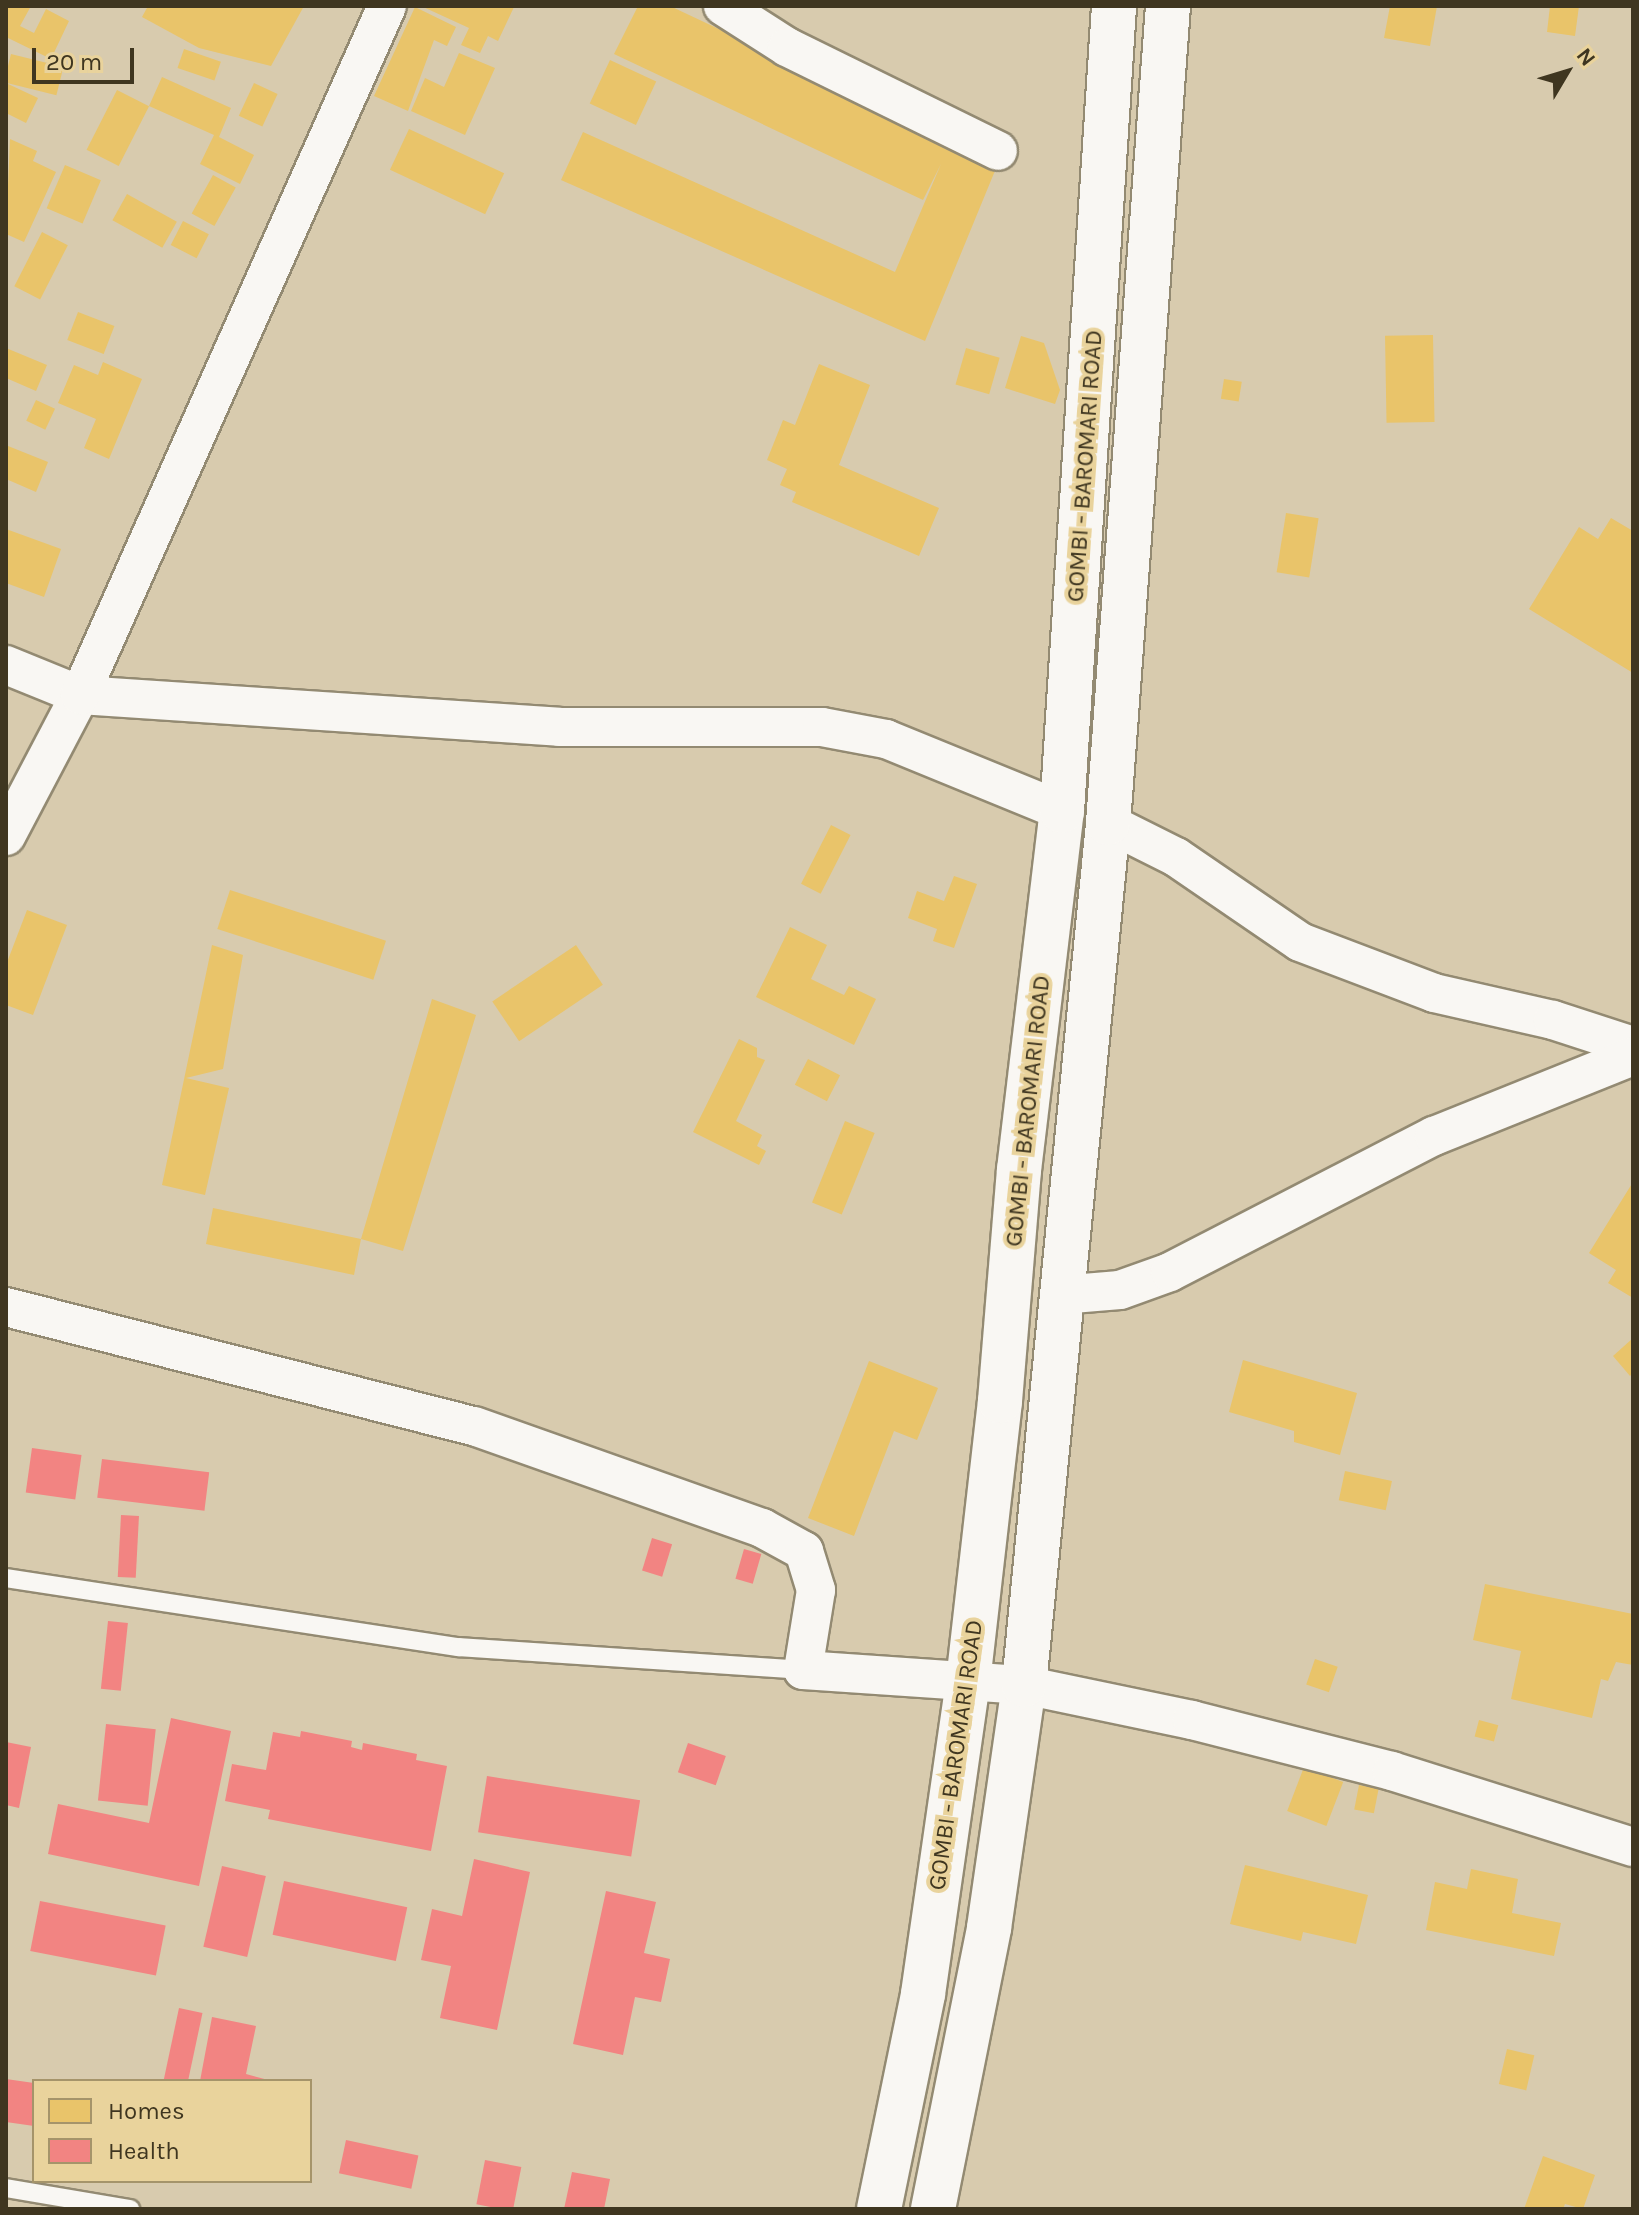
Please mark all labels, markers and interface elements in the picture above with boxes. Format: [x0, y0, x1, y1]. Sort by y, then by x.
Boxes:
scale bar [36, 32, 138, 82]
north arrow [1527, 32, 1607, 112]
text: N [1571, 43, 1601, 71]
text: 20 m [46, 48, 102, 76]
street label: GOMBI - BAROMARI ROAD [1061, 329, 1109, 603]
street label: GOMBI - BAROMARI ROAD [999, 974, 1057, 1248]
street label: GOMBI - BAROMARI ROAD [923, 1618, 989, 1892]
legend [32, 2079, 312, 2183]
text: Homes [108, 2097, 185, 2125]
text: Health [108, 2137, 180, 2165]

